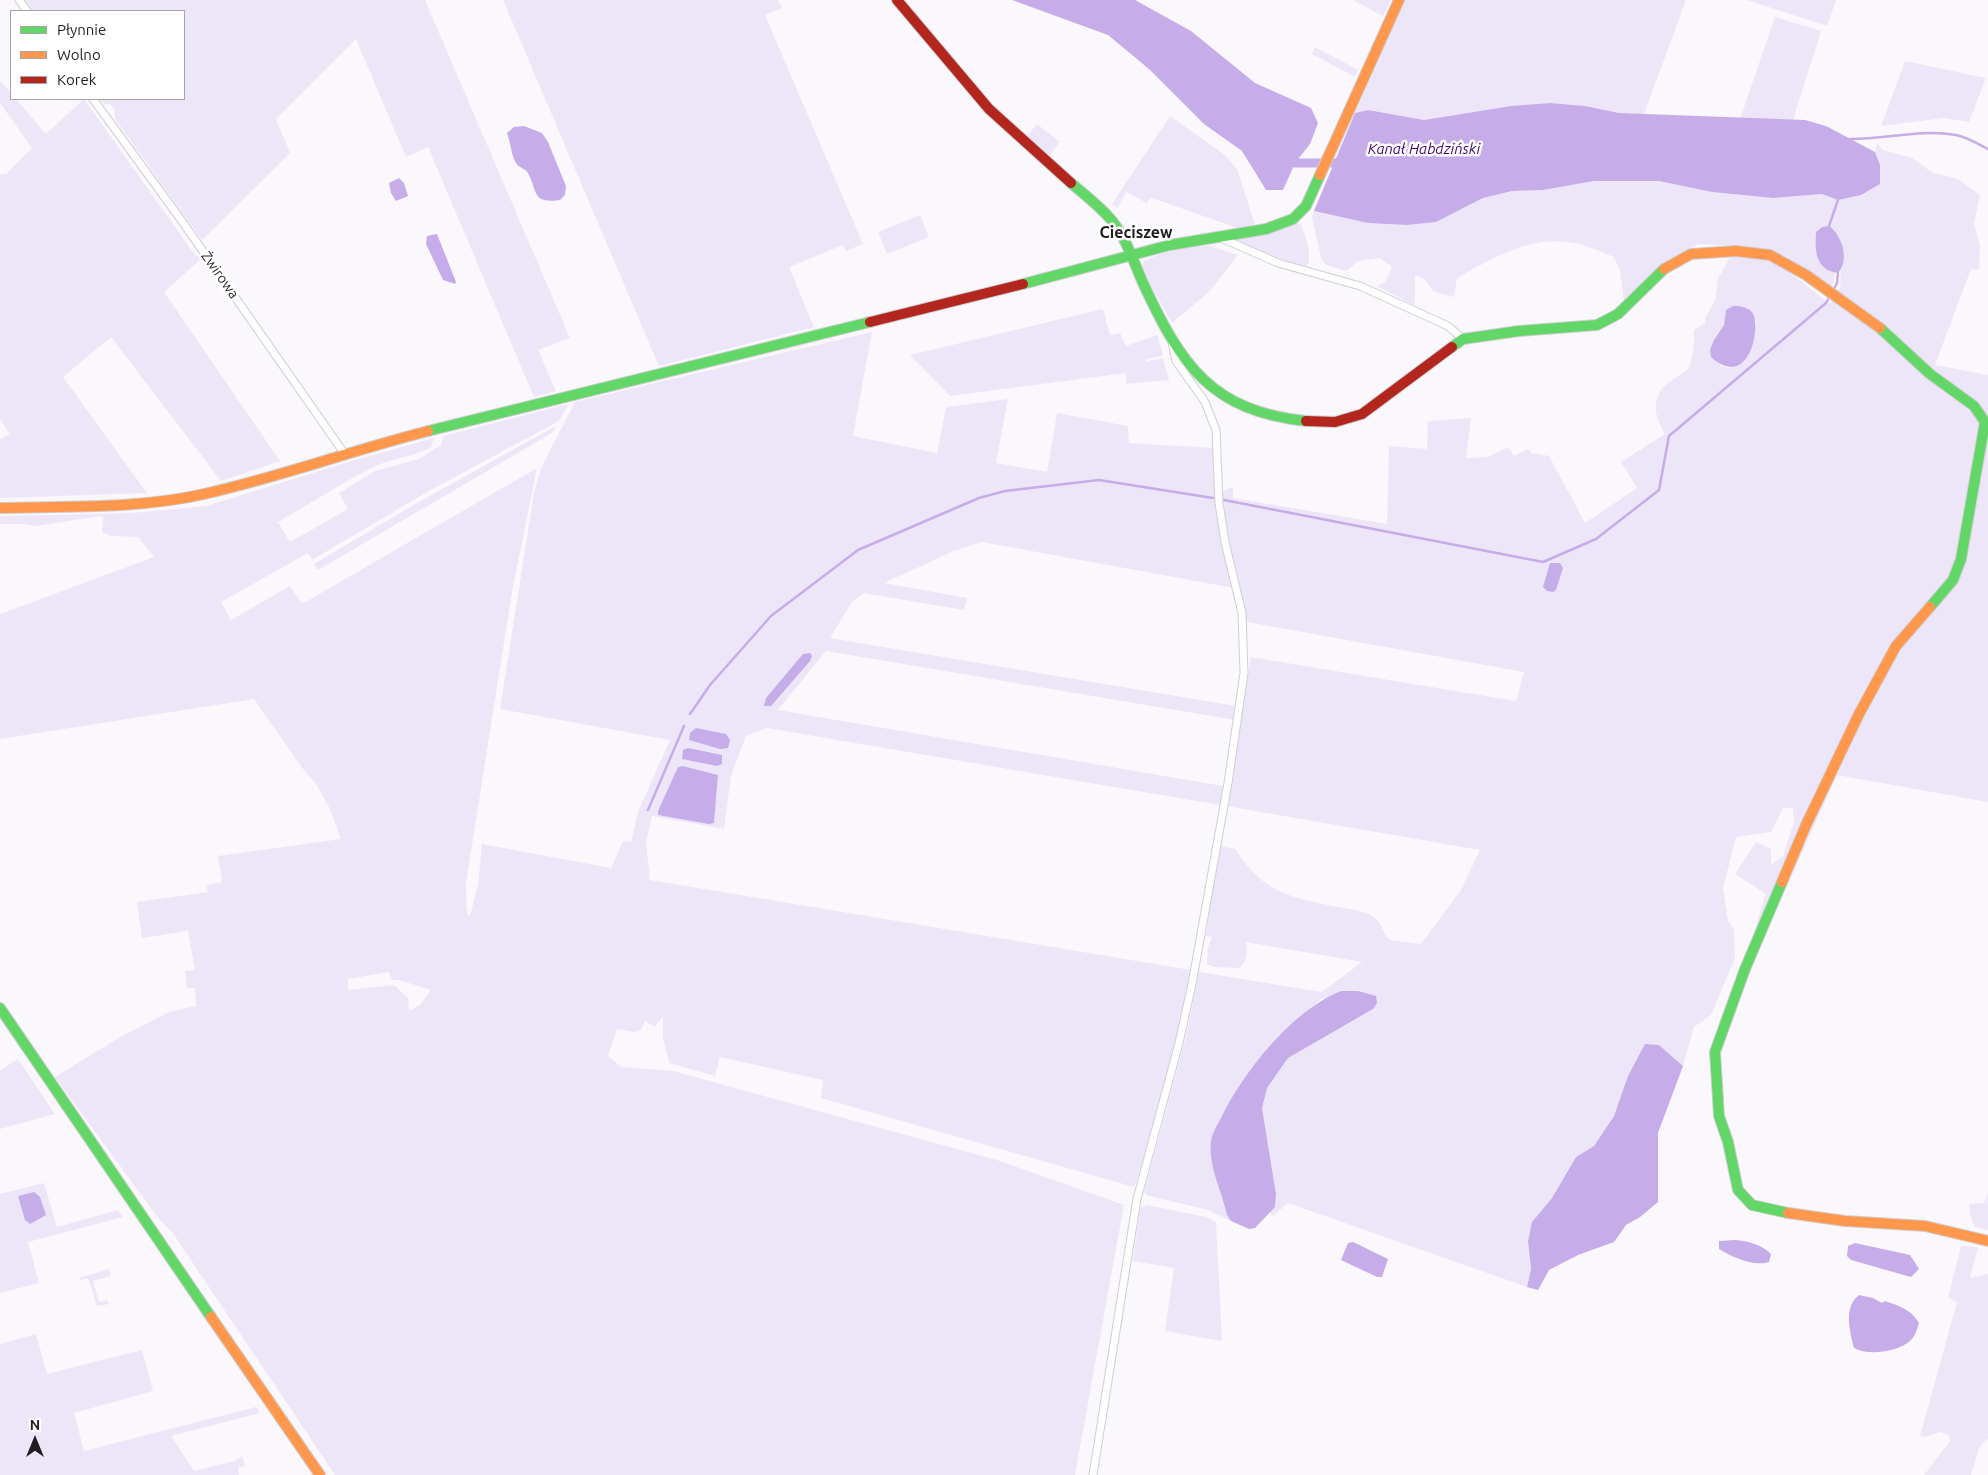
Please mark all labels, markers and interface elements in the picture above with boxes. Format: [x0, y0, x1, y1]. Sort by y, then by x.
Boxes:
legend [10, 10, 185, 100]
text: Płynnie [57, 21, 106, 38]
text: Wolno [57, 46, 101, 63]
text: Korek [57, 71, 96, 88]
water label: Kanał Habdziński [1368, 140, 1480, 158]
district label: Cieciszew [1100, 223, 1172, 243]
street label: Żwirowa [198, 248, 242, 302]
north arrow [10, 1415, 60, 1465]
text: N [30, 1417, 40, 1433]

